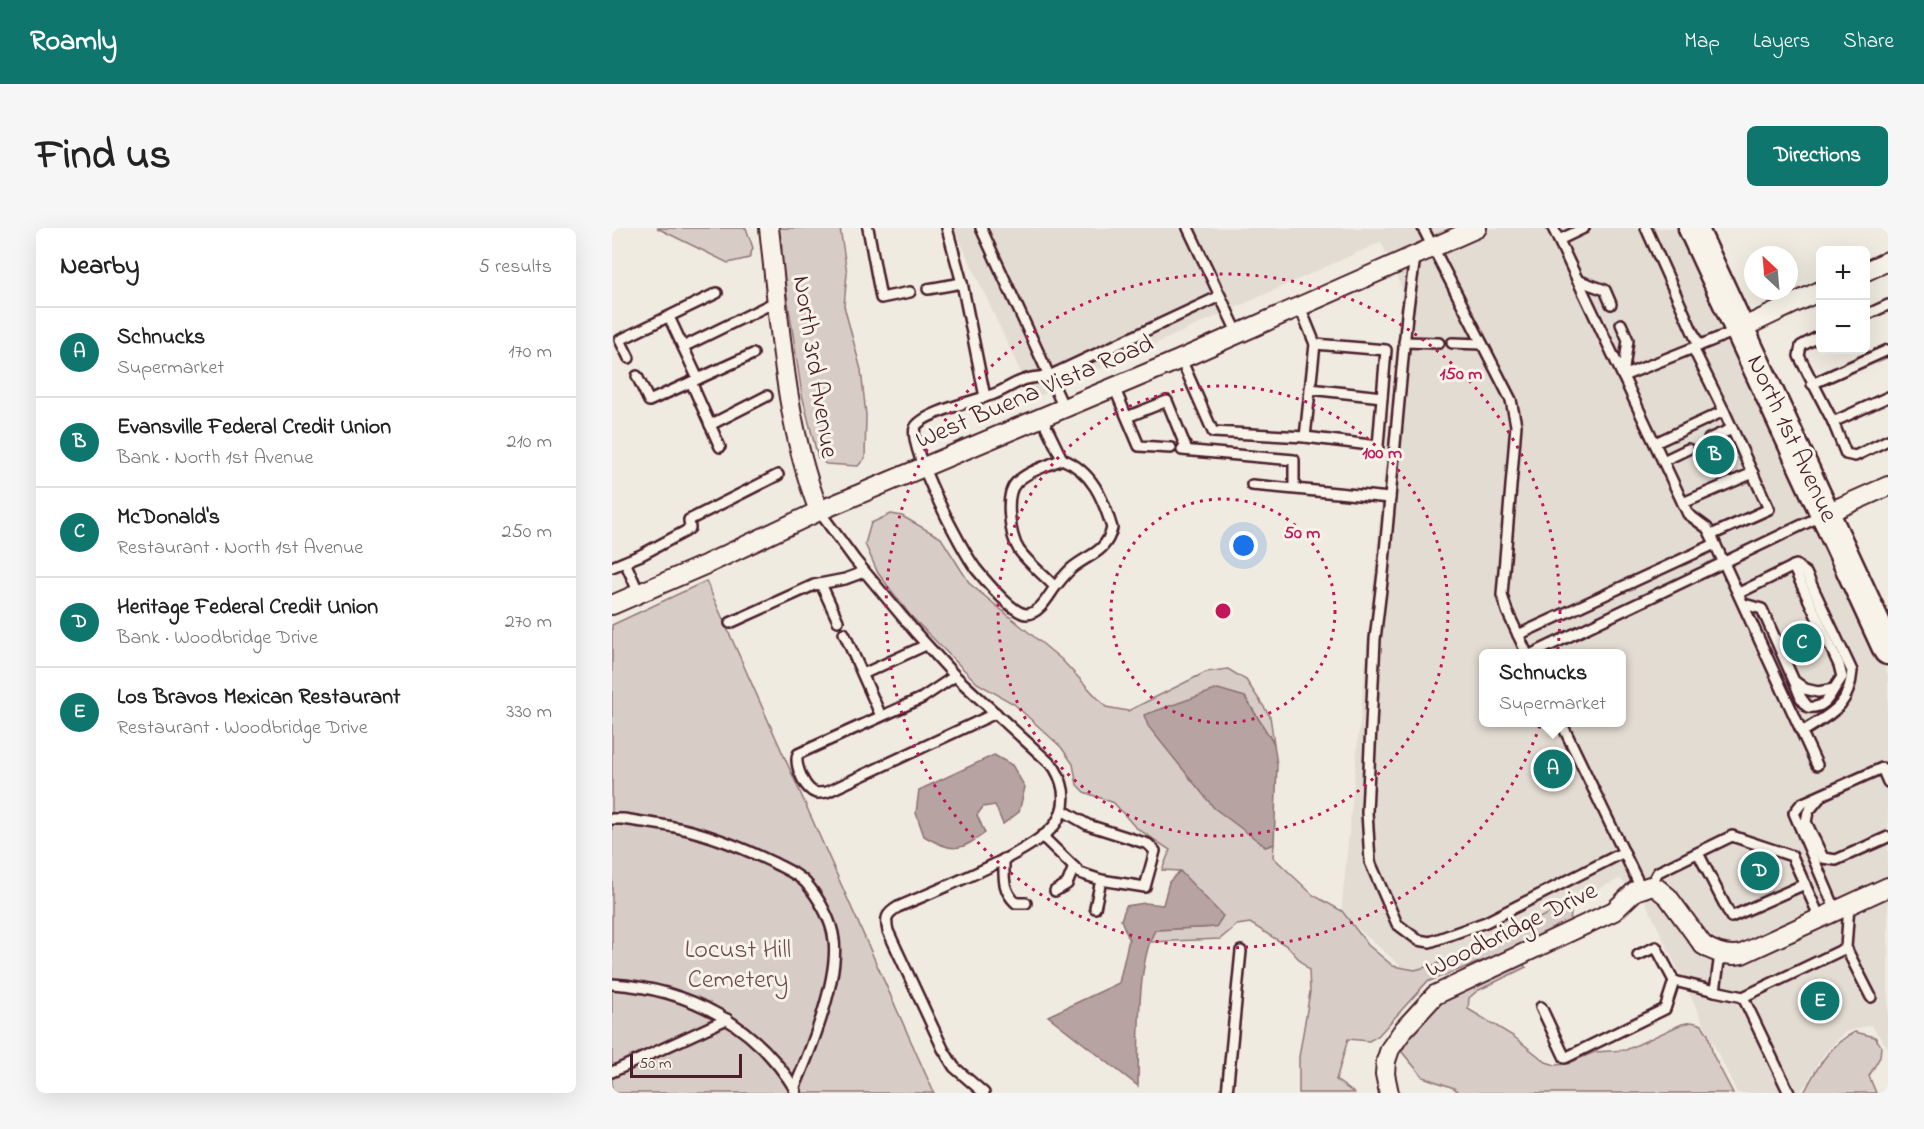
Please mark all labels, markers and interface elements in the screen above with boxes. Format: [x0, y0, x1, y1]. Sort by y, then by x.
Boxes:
text: Roamly [30, 22, 117, 63]
text: Map [1684, 27, 1720, 57]
text: Layers [1753, 27, 1810, 57]
text: Share [1843, 27, 1894, 57]
text: Find us [36, 126, 171, 187]
button: Directions [1747, 126, 1888, 186]
north arrow [1744, 246, 1798, 300]
map controls [1816, 246, 1870, 354]
button: + [1816, 246, 1870, 300]
text: Nearby [60, 248, 139, 286]
text: 5 results [479, 253, 552, 282]
street label: North 3rd Avenue [781, 273, 847, 461]
button: − [1816, 300, 1870, 354]
text: Schnucks [117, 322, 205, 354]
street label: West Buena Vista Road [910, 326, 1160, 460]
text: A [73, 338, 86, 367]
text: 170 m [508, 338, 552, 367]
street label: North 1st Avenue [1735, 349, 1847, 529]
text: Supermarket [117, 354, 224, 383]
text: 150 m [1440, 362, 1482, 388]
text: Evansville Federal Credit Union [117, 412, 391, 444]
text: B [73, 428, 86, 457]
text: 210 m [507, 428, 552, 457]
pin: B [1696, 432, 1734, 478]
text: 100 m [1362, 441, 1402, 467]
text: Bank · North 1st Avenue [117, 444, 314, 473]
text: McDonald's [117, 502, 220, 534]
text: C [74, 518, 85, 547]
text: 250 m [501, 518, 552, 547]
text: 50 m [1284, 521, 1320, 547]
your location [1229, 531, 1258, 560]
text: Restaurant · North 1st Avenue [117, 534, 363, 563]
text: Heritage Federal Credit Union [117, 592, 378, 624]
centre of rings [1213, 601, 1233, 621]
text: D [72, 608, 87, 637]
text: 270 m [505, 608, 552, 637]
pin: C [1782, 620, 1822, 666]
text: Bank · Woodbridge Drive [117, 624, 318, 653]
popup [1479, 649, 1626, 727]
text: Schnucks [1499, 658, 1587, 690]
text: Los Bravos Mexican Restaurant [117, 682, 400, 714]
text: Supermarket [1499, 690, 1606, 719]
text: E [73, 698, 86, 727]
text: 330 m [506, 698, 552, 727]
text: Restaurant · Woodbridge Drive [117, 714, 368, 743]
pin: A [1534, 746, 1572, 792]
pin: D [1740, 848, 1780, 894]
street label: Woodbridge Drive [1420, 873, 1605, 989]
park label: Locust Hill Cemetery [685, 932, 791, 1000]
pin: E [1800, 978, 1840, 1024]
scale bar [630, 1051, 742, 1078]
text: 50 m [639, 1052, 671, 1076]

